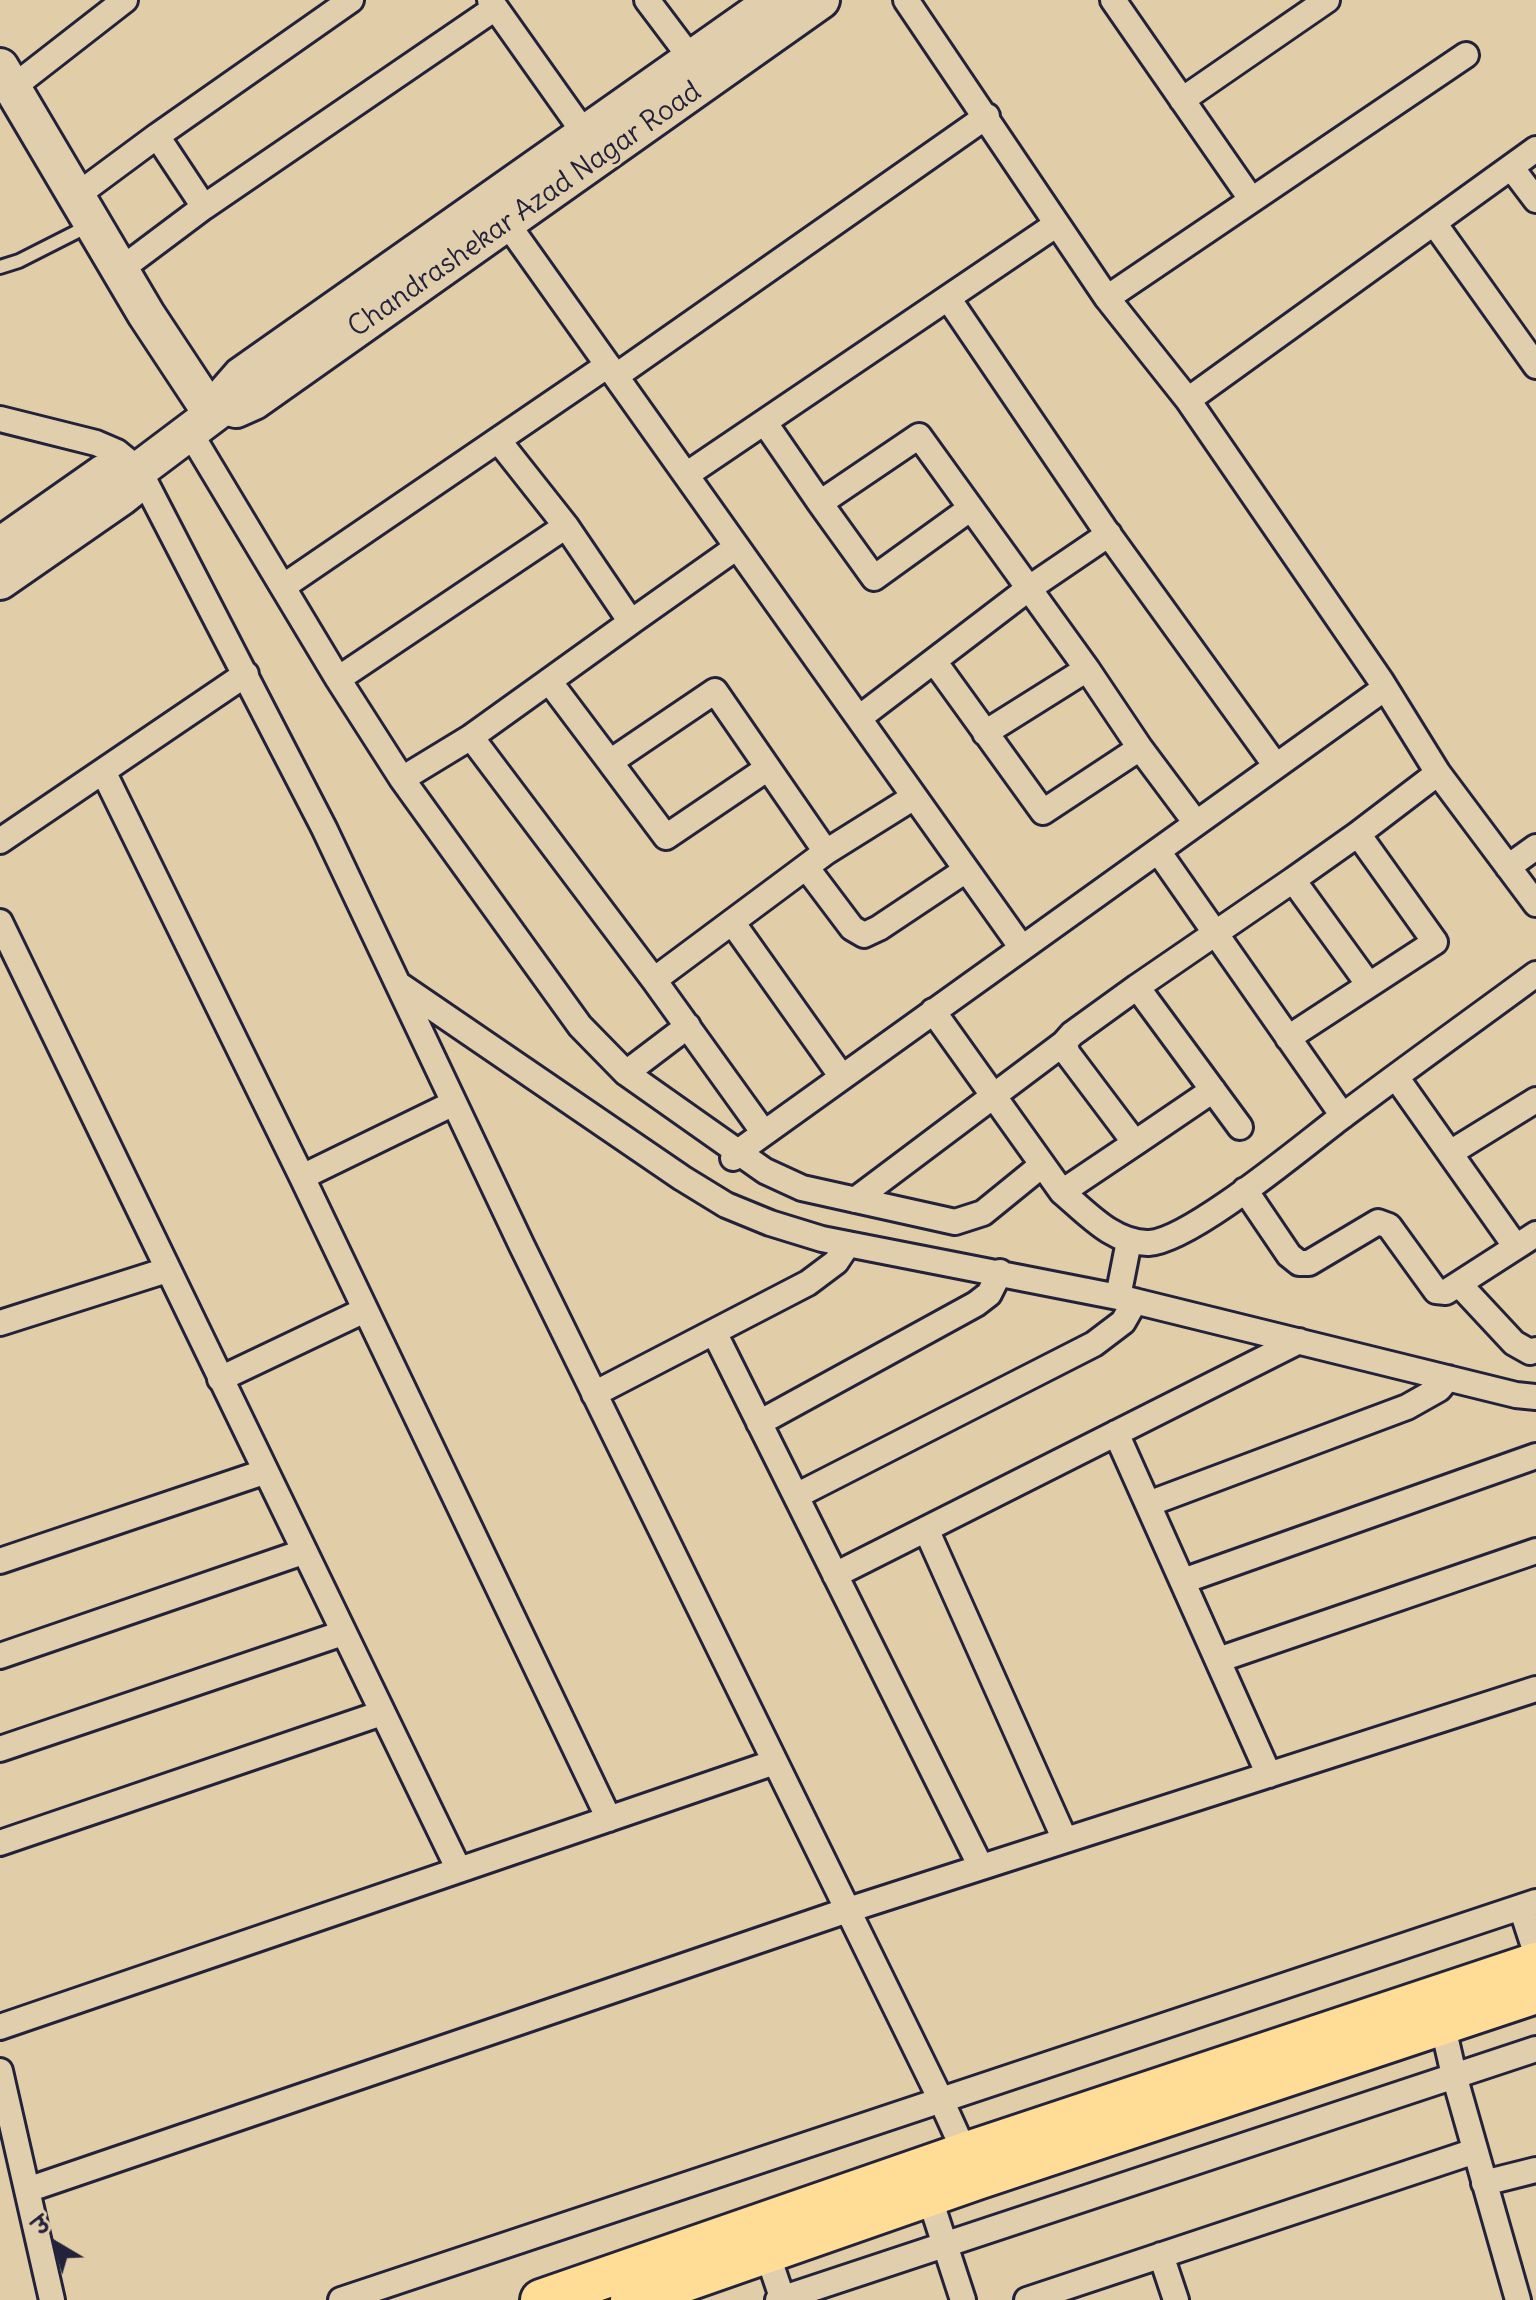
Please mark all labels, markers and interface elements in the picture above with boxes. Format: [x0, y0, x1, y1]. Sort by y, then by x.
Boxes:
street label: Chandrashekar Azad Nagar Road [342, 75, 708, 345]
north arrow [16, 2204, 96, 2284]
text: उ [27, 2210, 56, 2241]

